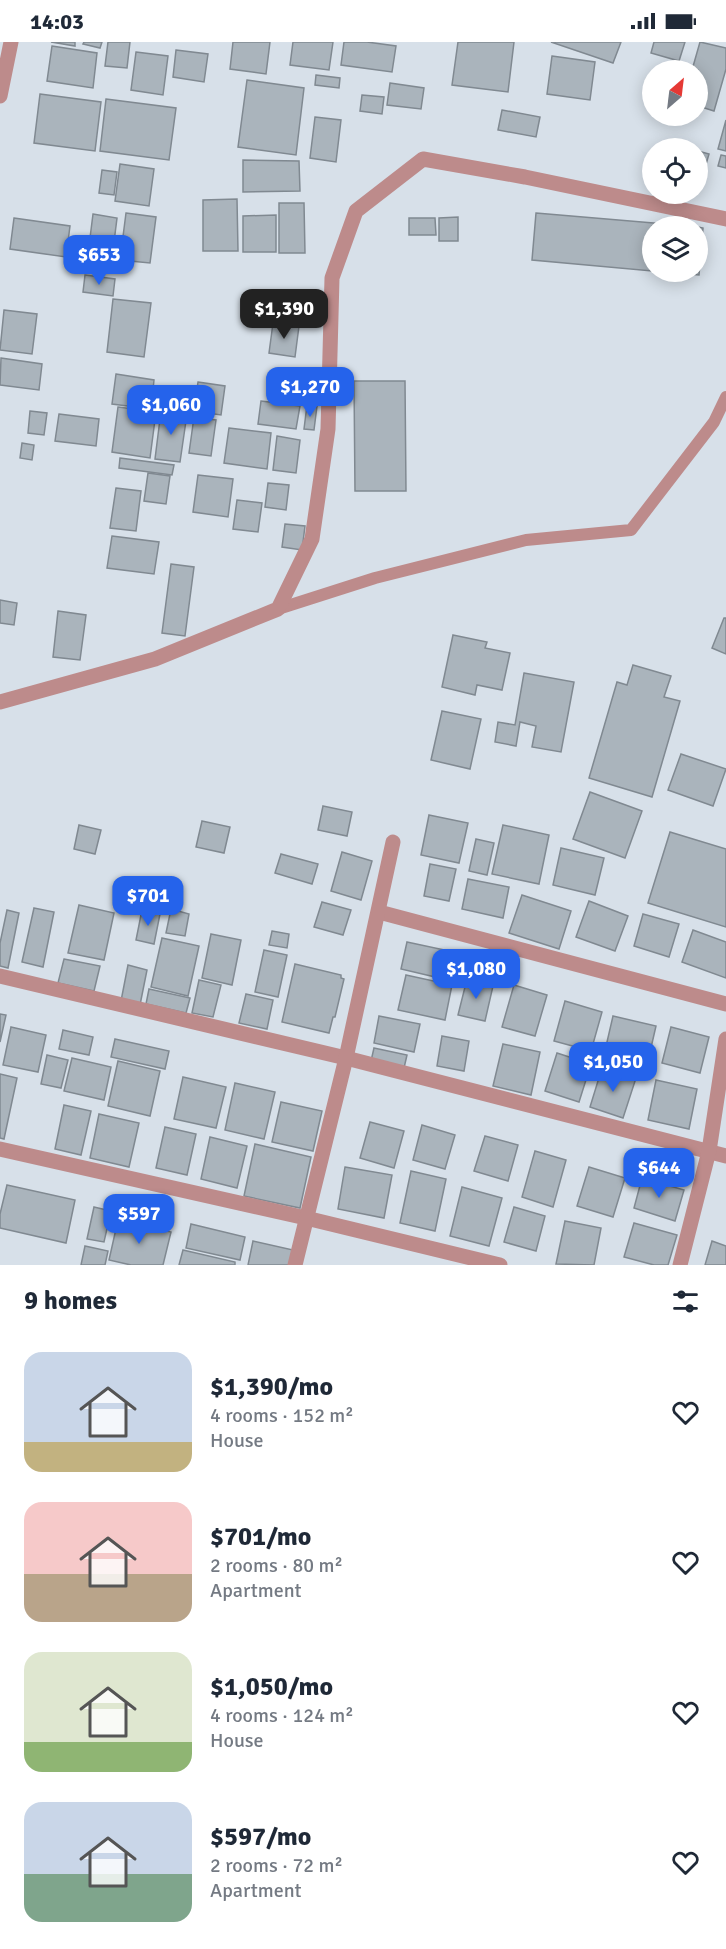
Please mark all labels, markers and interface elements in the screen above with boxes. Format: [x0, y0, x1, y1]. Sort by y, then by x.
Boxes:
text: 14:03 [30, 8, 84, 35]
north arrow [642, 60, 708, 126]
map controls [642, 60, 708, 282]
button: locate [642, 138, 708, 204]
button: layers [642, 216, 708, 282]
pin: $653 [63, 235, 135, 286]
text: $653 [77, 242, 121, 267]
pin: $1,390 [235, 289, 333, 340]
text: $1,390 [254, 296, 314, 321]
pin: $1,270 [261, 367, 359, 418]
text: $1,270 [280, 374, 340, 399]
pin: $1,060 [122, 385, 220, 436]
text: $1,060 [141, 392, 201, 417]
pin: $701 [112, 876, 184, 927]
text: $701 [126, 883, 170, 908]
pin: $1,080 [427, 949, 525, 1000]
text: $1,080 [446, 956, 506, 981]
pin: $1,050 [564, 1042, 662, 1093]
text: $1,050 [583, 1049, 643, 1074]
pin: $644 [623, 1148, 695, 1199]
text: $644 [637, 1155, 681, 1180]
pin: $597 [103, 1194, 175, 1245]
text: $597 [117, 1201, 161, 1226]
text: 9 homes [24, 1285, 117, 1317]
icon: filters [669, 1285, 702, 1318]
text: $1,390/mo [210, 1371, 333, 1403]
icon: home [72, 1376, 144, 1448]
icon: heart [669, 1396, 702, 1429]
text: 4 rooms · 152 m² [210, 1403, 354, 1428]
text: House [210, 1428, 264, 1453]
text: $701/mo [210, 1521, 311, 1553]
icon: home [72, 1526, 144, 1598]
icon: heart [669, 1546, 702, 1579]
text: 2 rooms · 80 m² [210, 1553, 343, 1578]
text: Apartment [210, 1578, 302, 1603]
text: $1,050/mo [210, 1671, 333, 1703]
icon: home [72, 1676, 144, 1748]
icon: heart [669, 1696, 702, 1729]
text: 4 rooms · 124 m² [210, 1703, 354, 1728]
text: House [210, 1728, 264, 1753]
text: $597/mo [210, 1821, 311, 1853]
icon: home [72, 1826, 144, 1898]
icon: heart [669, 1846, 702, 1879]
text: 2 rooms · 72 m² [210, 1853, 343, 1878]
text: Apartment [210, 1878, 302, 1903]

